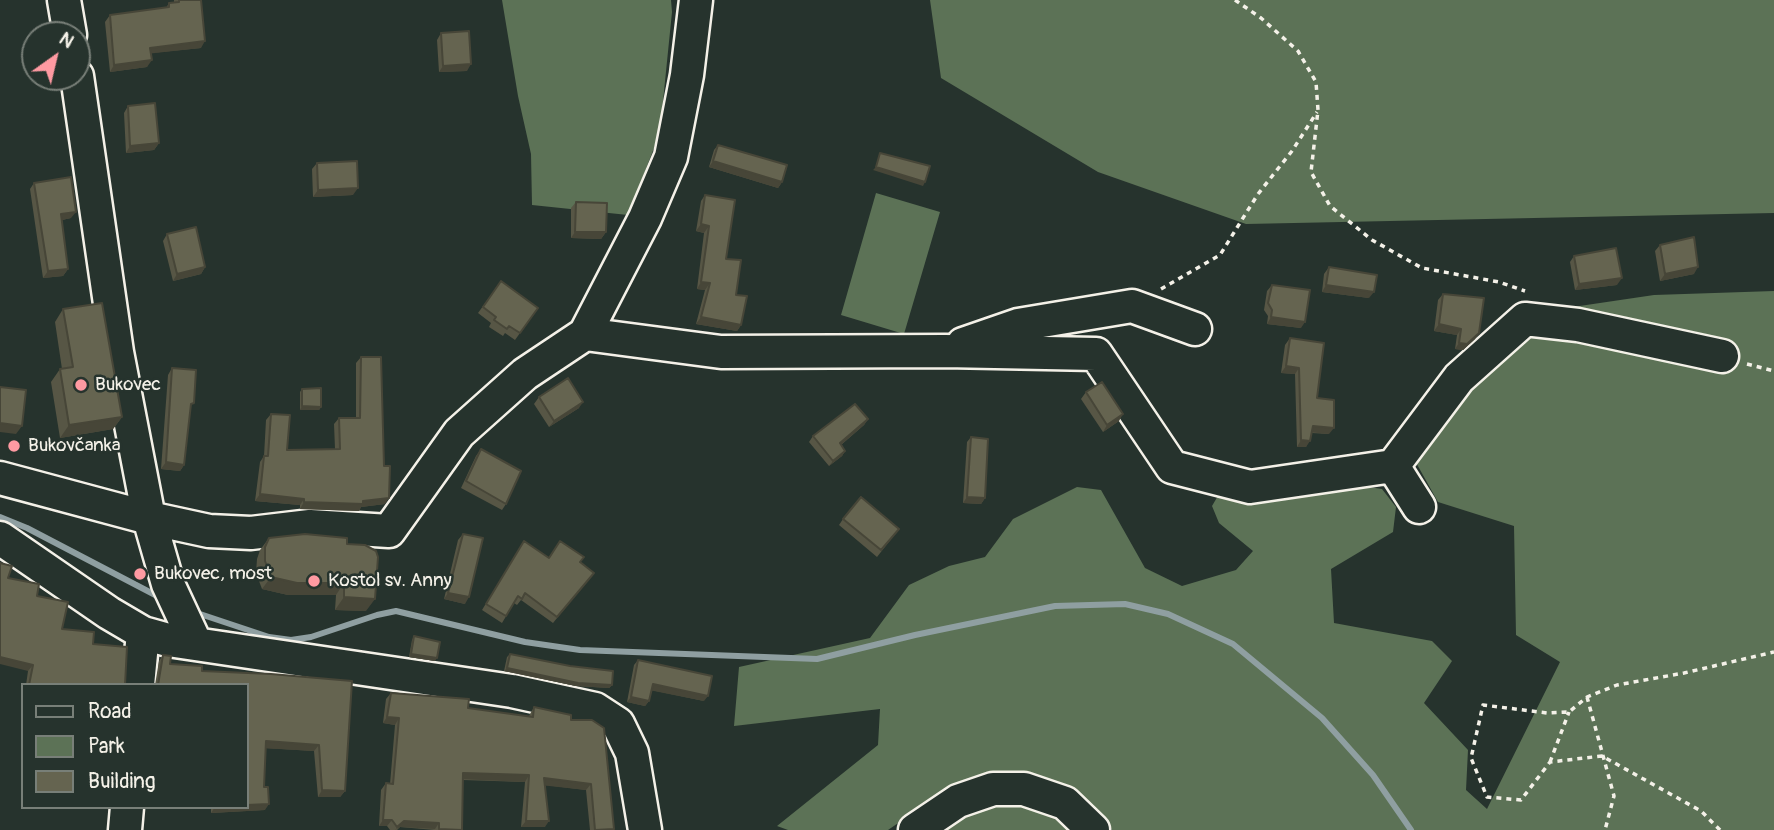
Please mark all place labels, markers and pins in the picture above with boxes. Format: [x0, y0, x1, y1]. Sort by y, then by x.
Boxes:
place label: Bukovec [95, 374, 161, 396]
marker: Bukovec [73, 377, 89, 393]
place label: Bukovčanka [28, 435, 121, 457]
marker: Bukovčanka [6, 438, 22, 454]
place label: Bukovec, most [154, 563, 272, 585]
marker: Bukovec, most [132, 566, 148, 582]
place label: Kostol sv. Anny [328, 570, 452, 592]
marker: Kostol sv. Anny [306, 573, 322, 589]

